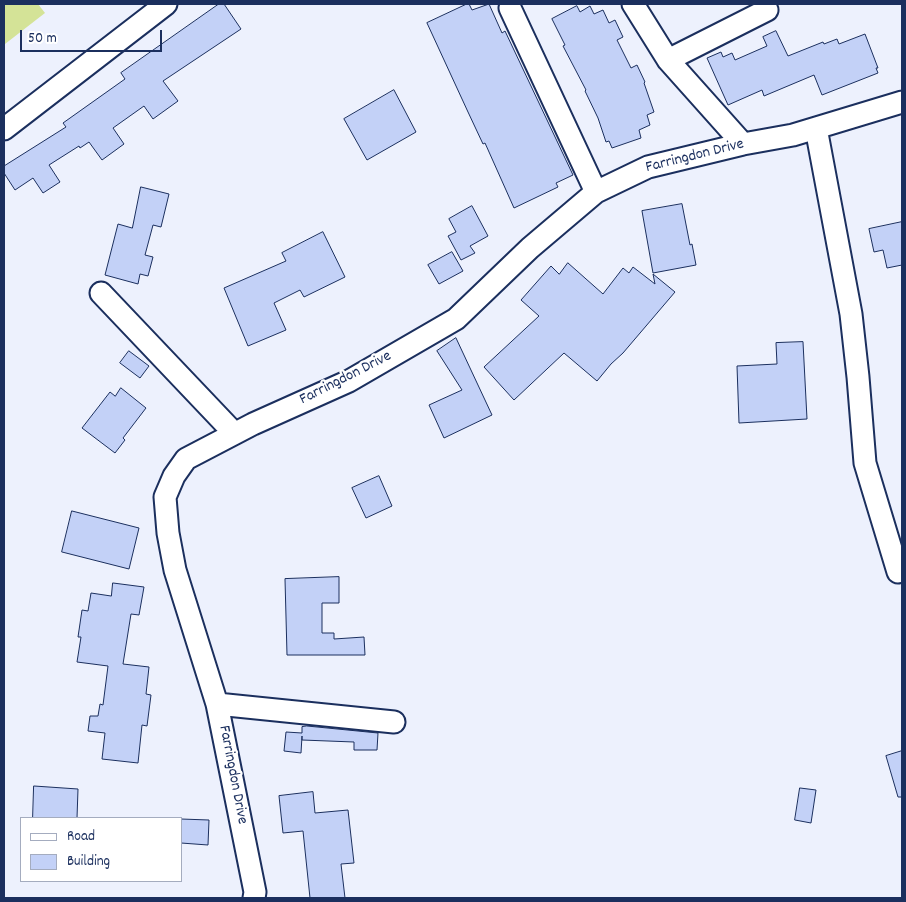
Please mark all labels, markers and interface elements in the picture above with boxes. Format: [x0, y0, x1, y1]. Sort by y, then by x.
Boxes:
scale bar [22, 20, 165, 52]
text: 50 m [28, 28, 57, 50]
street label: Farringdon Drive [644, 136, 746, 178]
street label: Farringdon Drive [297, 348, 395, 410]
street label: Farringdon Drive [213, 724, 251, 826]
legend [20, 817, 182, 882]
text: Road [67, 826, 95, 848]
text: Building [67, 851, 110, 873]

